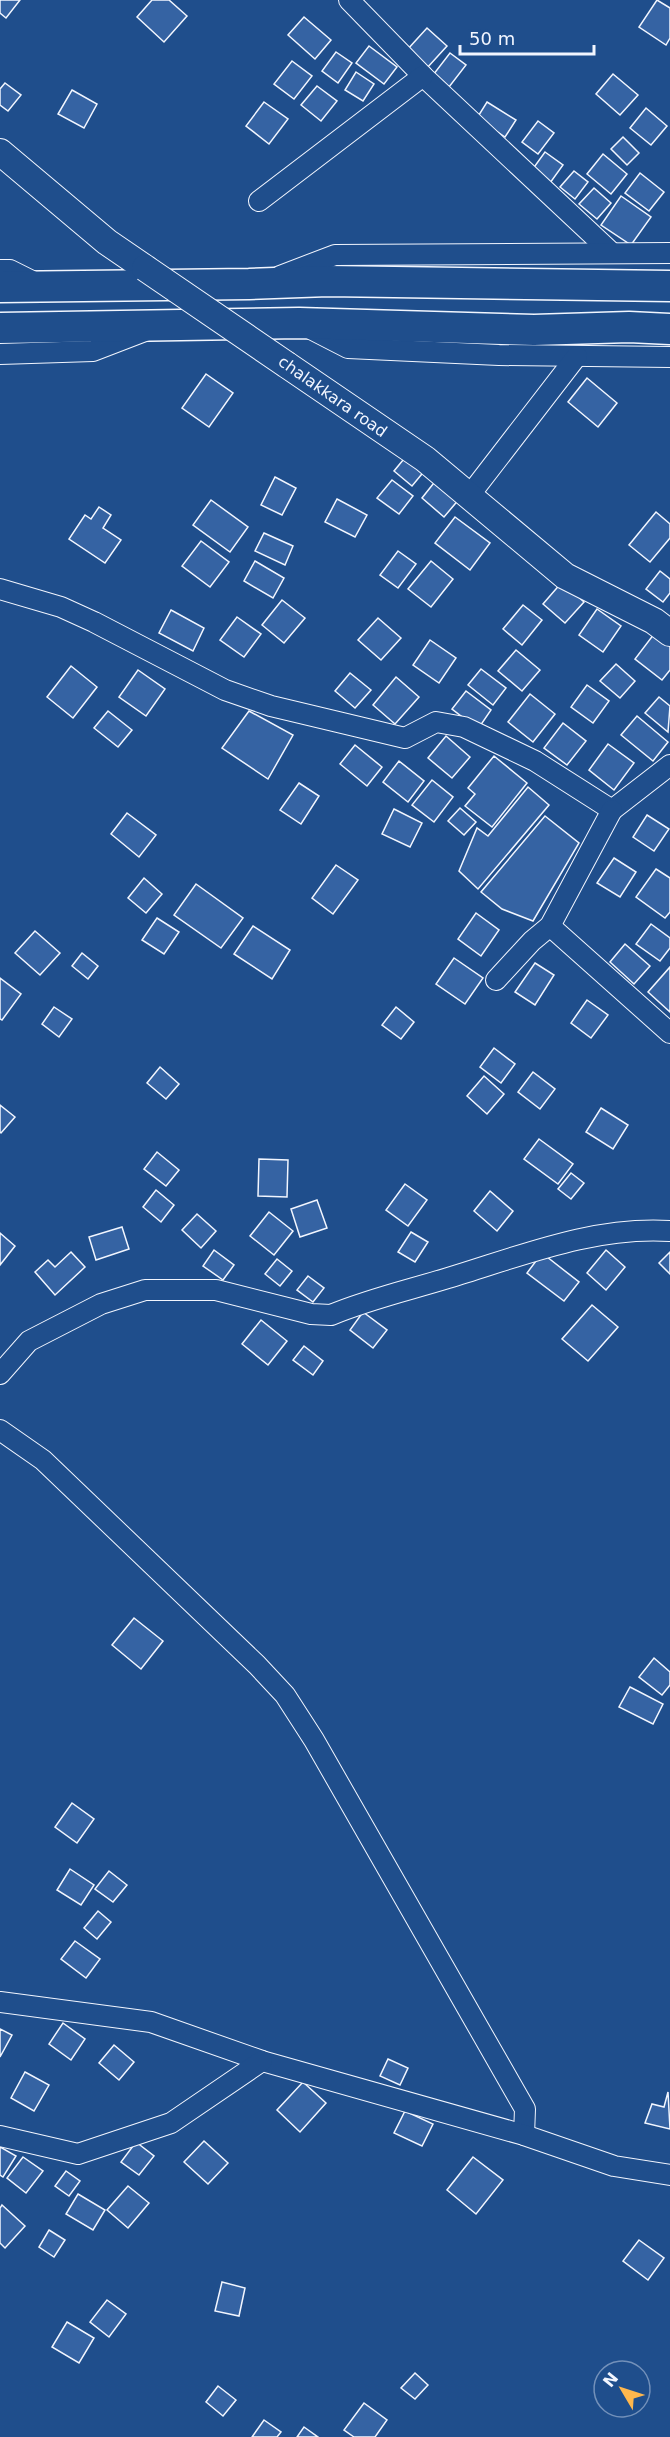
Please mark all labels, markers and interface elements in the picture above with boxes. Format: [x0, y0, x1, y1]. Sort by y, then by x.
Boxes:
scale bar [460, 18, 594, 56]
text: 50 m [469, 28, 515, 49]
street label: chalakkara road [275, 352, 391, 441]
north arrow [592, 2359, 652, 2419]
text: N [599, 2369, 622, 2391]

